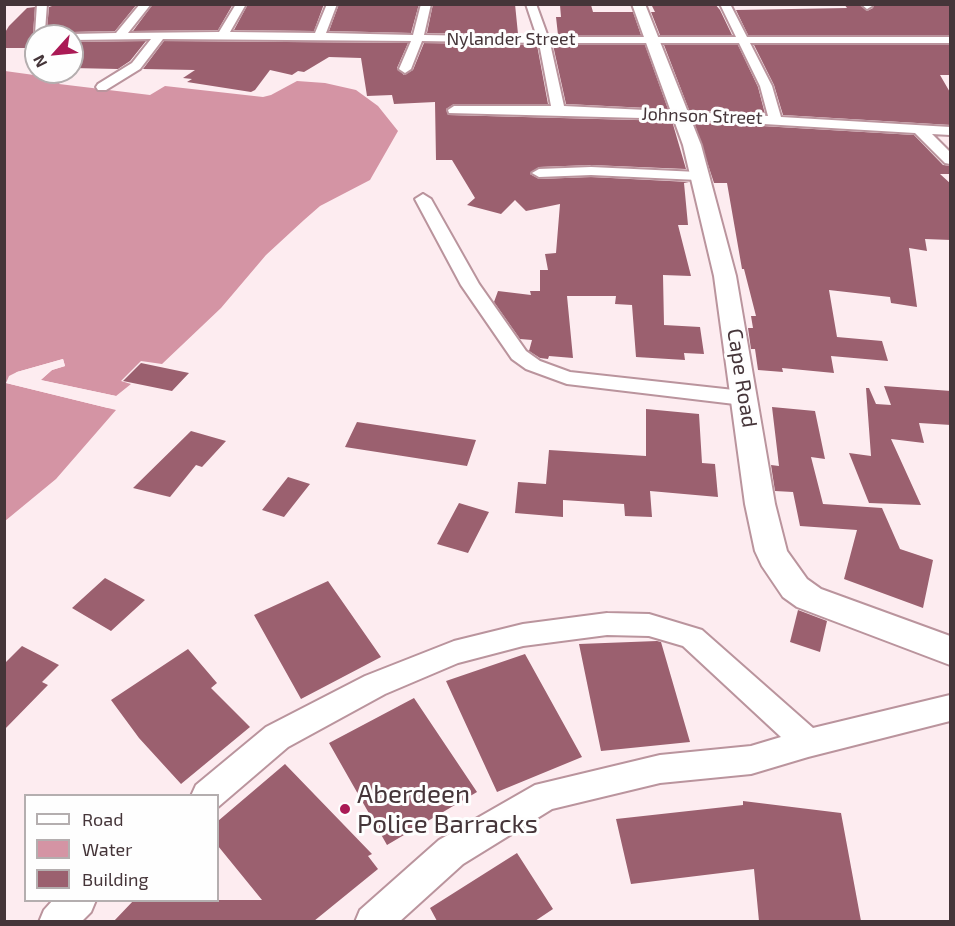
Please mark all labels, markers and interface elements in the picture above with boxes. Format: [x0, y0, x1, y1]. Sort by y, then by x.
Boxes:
north arrow [24, 24, 84, 84]
street label: Nylander Street [446, 28, 576, 50]
text: N [28, 52, 50, 71]
street label: Johnson Street [641, 103, 763, 129]
street label: Cape Road [722, 327, 762, 429]
place label: Aberdeen Police Barracks [357, 778, 538, 840]
legend [24, 794, 219, 902]
marker: Aberdeen Police Barracks [338, 802, 352, 816]
text: Road [82, 808, 123, 830]
text: Water [82, 838, 132, 860]
text: Building [82, 868, 149, 890]

